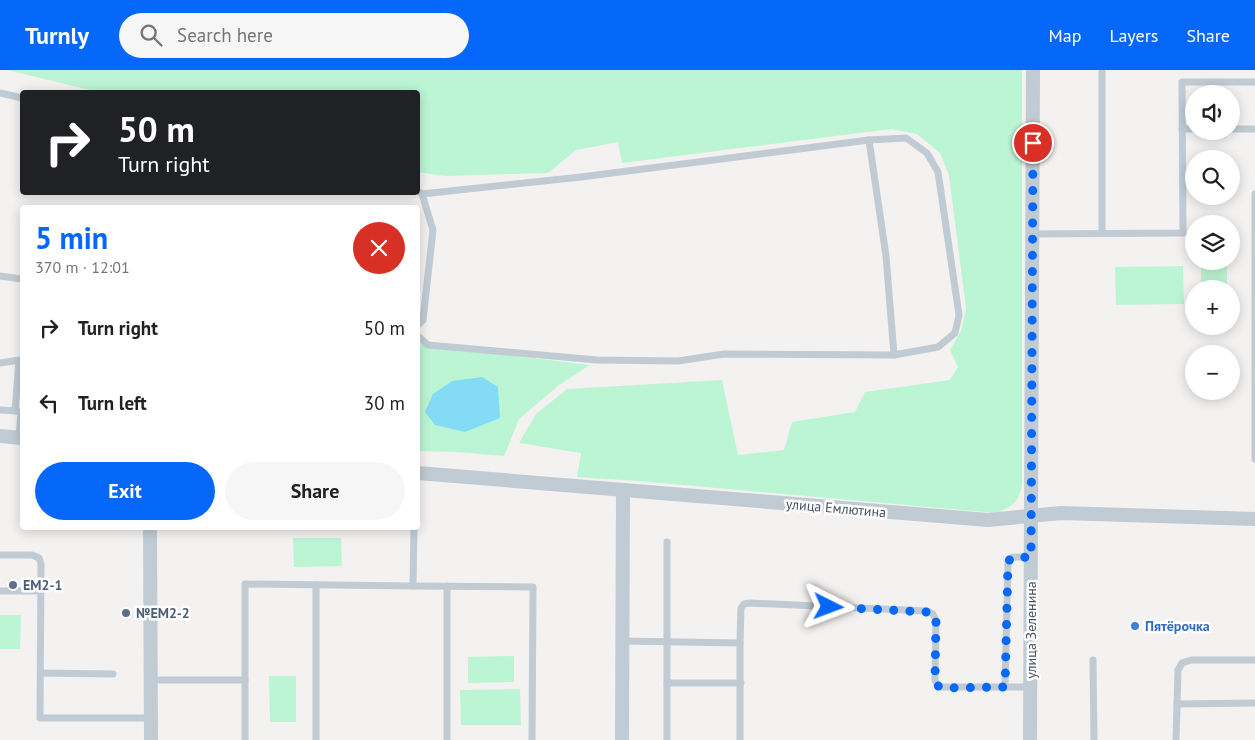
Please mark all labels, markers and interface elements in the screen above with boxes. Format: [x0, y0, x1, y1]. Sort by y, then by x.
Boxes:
search box [119, 13, 469, 58]
text: Turnly [25, 20, 89, 51]
icon: search [137, 21, 165, 49]
text: Search here [177, 23, 273, 47]
text: Map [1049, 24, 1081, 47]
text: Layers [1109, 24, 1158, 47]
text: Share [1186, 24, 1230, 47]
map controls [1185, 85, 1240, 400]
button: sound [1185, 85, 1240, 140]
text: 50 m [118, 106, 195, 152]
icon: right [35, 110, 100, 175]
pin [1012, 122, 1054, 164]
icon: arrive [1019, 129, 1047, 157]
text: Turn right [118, 150, 210, 178]
button: search [1185, 150, 1240, 205]
button: layers [1185, 215, 1240, 270]
text: 5 min [35, 218, 108, 257]
button: close [353, 222, 405, 274]
text: 370 m · 12:01 [35, 257, 130, 277]
button: + [1185, 280, 1240, 335]
icon: right [35, 314, 63, 342]
text: Turn right [78, 316, 158, 340]
text: 50 m [364, 316, 405, 340]
button: − [1185, 345, 1240, 400]
icon: left [35, 389, 63, 417]
text: Turn left [78, 391, 147, 415]
text: 30 m [364, 391, 405, 415]
button: Exit [35, 462, 215, 520]
button: Share [225, 462, 405, 520]
street label: улица Емлютина [785, 495, 887, 521]
place label: ЕМ2-1 [23, 576, 62, 594]
marker: ЕМ2-1 [7, 579, 19, 591]
position arrow [802, 580, 854, 632]
street label: улица Зеленина [1022, 581, 1040, 679]
place label: №ЕМ2-2 [136, 604, 190, 622]
marker: №ЕМ2-2 [120, 607, 132, 619]
place label: Пятёрочка [1145, 617, 1210, 635]
marker: Пятёрочка [1129, 620, 1141, 632]

